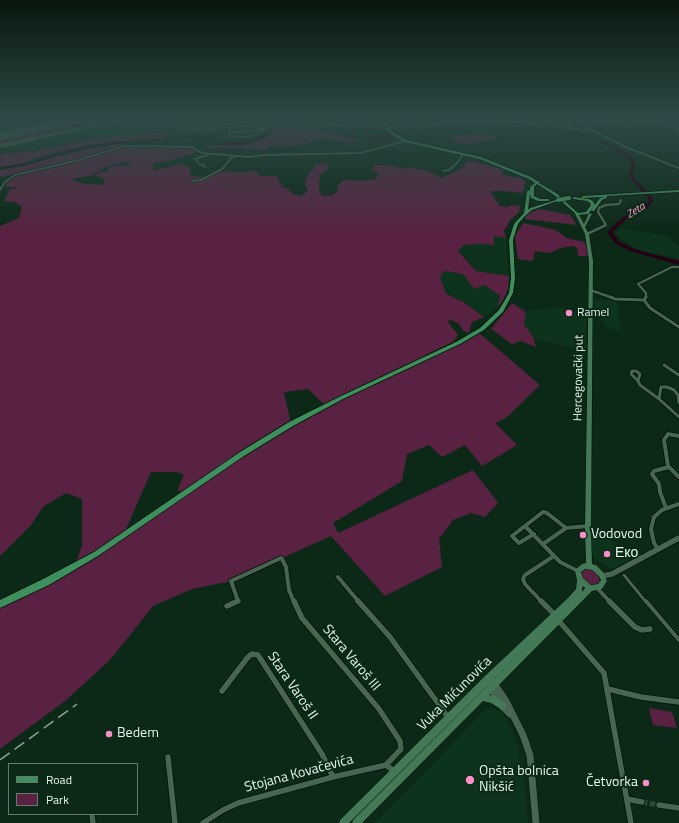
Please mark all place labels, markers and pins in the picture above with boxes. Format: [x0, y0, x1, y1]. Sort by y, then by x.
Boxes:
place label: Ramel [577, 306, 609, 320]
marker: Ramel [564, 308, 574, 318]
place label: Vodovod [591, 527, 642, 543]
marker: Vodovod [578, 530, 588, 540]
place label: Еко [615, 546, 638, 562]
marker: Еко [602, 549, 612, 559]
place label: Bedem [117, 726, 159, 742]
marker: Bedem [104, 729, 114, 739]
place label: Opšta bolnica Nikšić [479, 764, 559, 796]
marker: Opšta bolnica Nikšić [464, 774, 476, 786]
place label: Četvorka [586, 775, 638, 791]
marker: Četvorka [641, 778, 651, 788]

